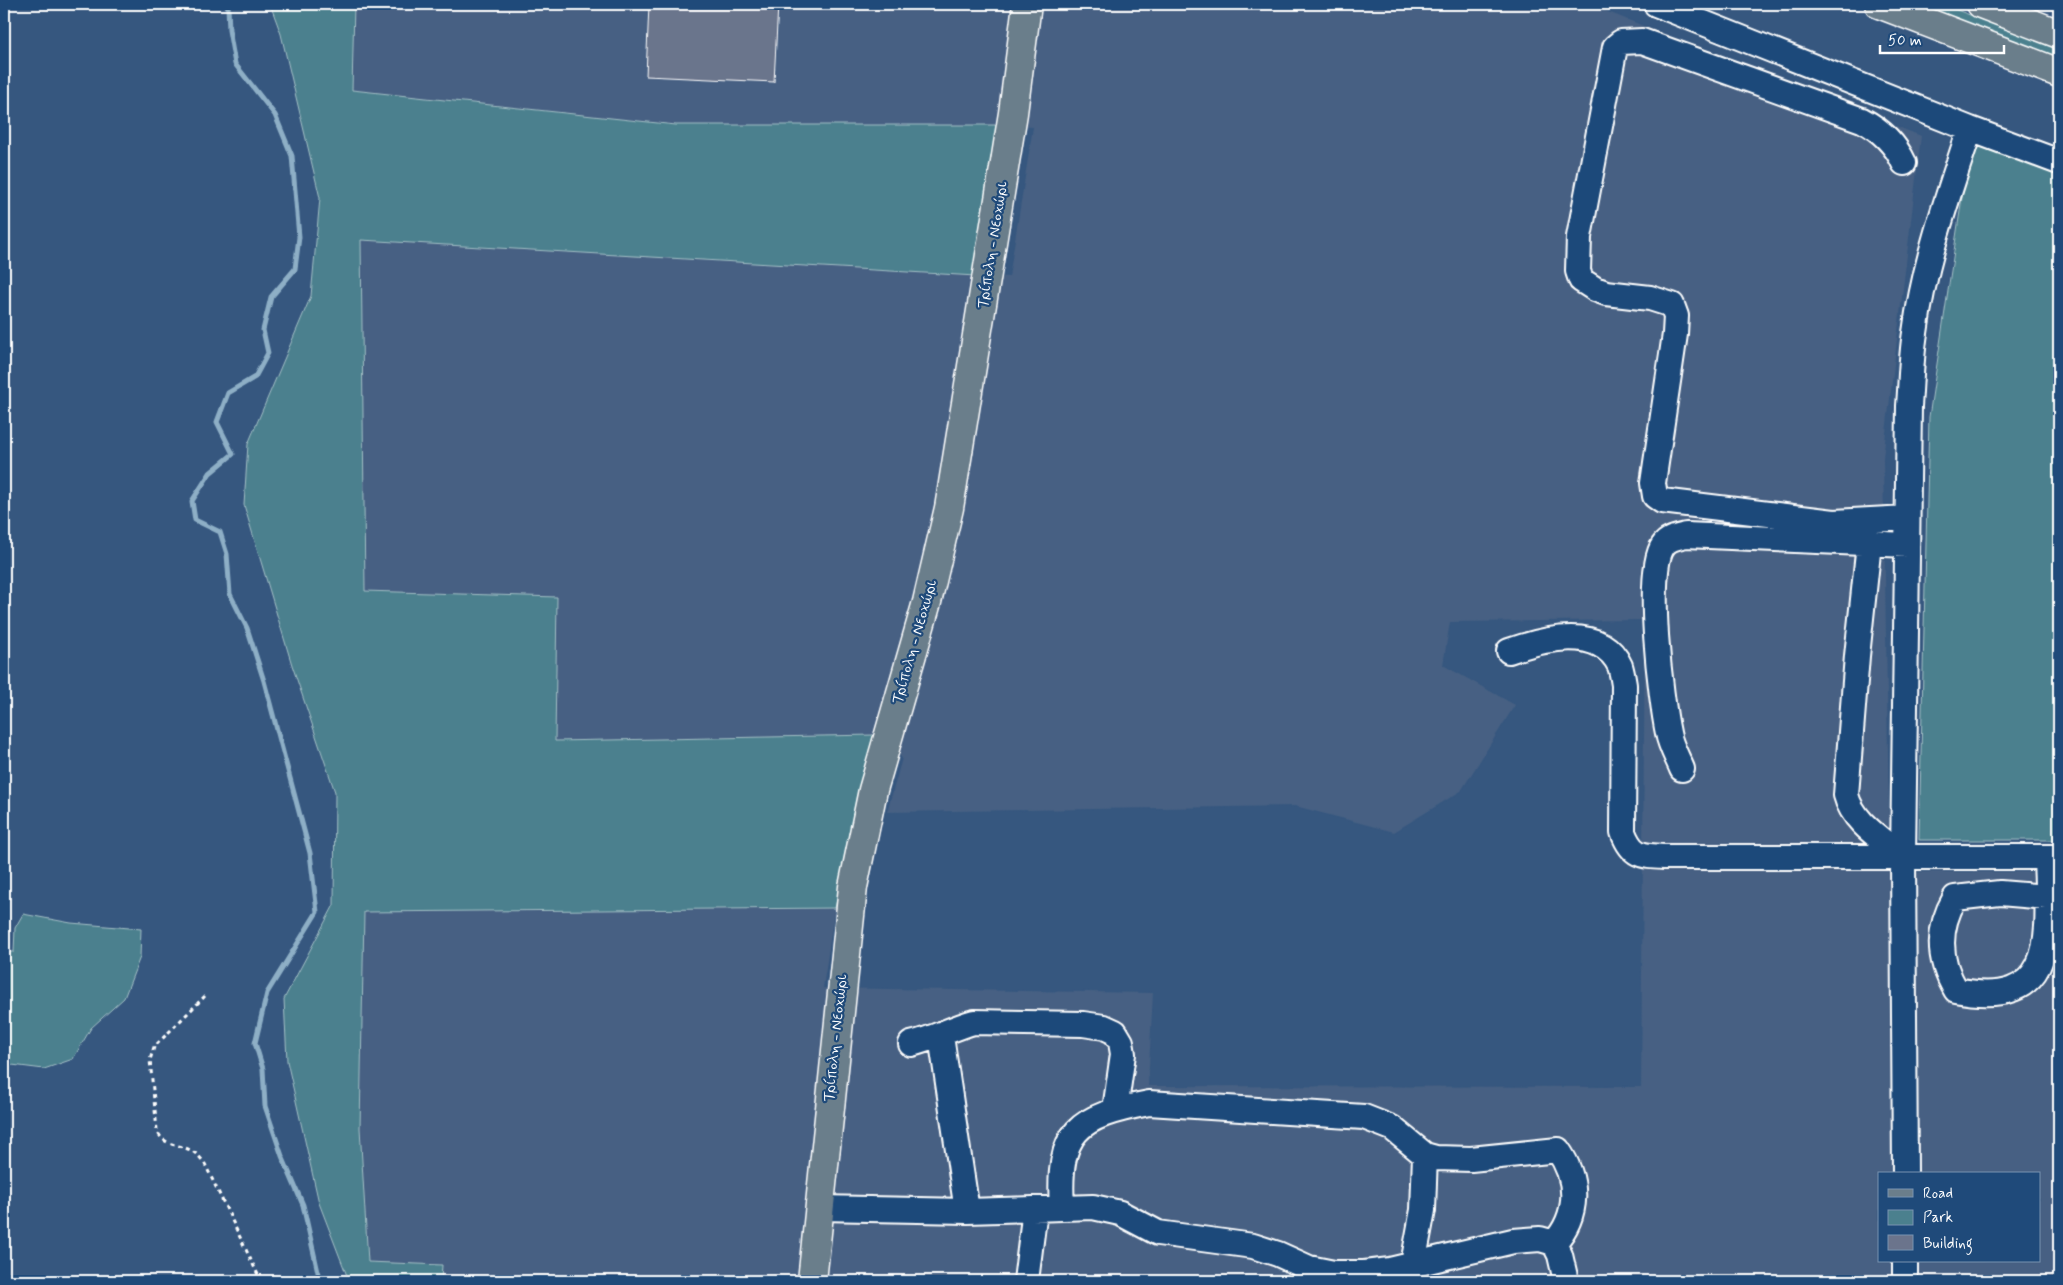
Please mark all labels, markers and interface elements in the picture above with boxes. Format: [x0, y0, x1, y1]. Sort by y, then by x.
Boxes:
scale bar [1880, 22, 2004, 54]
text: 50 m [1888, 31, 1922, 51]
street label: Τρίπολη - Νεοχώρι [973, 180, 1013, 310]
street label: Τρίπολη - Νεοχώρι [888, 577, 942, 706]
street label: Τρίπολη - Νεοχώρι [819, 973, 853, 1103]
legend [1878, 1172, 2040, 1262]
text: Road [1923, 1184, 1953, 1204]
text: Park [1923, 1208, 1953, 1228]
text: Building [1923, 1234, 1973, 1255]

